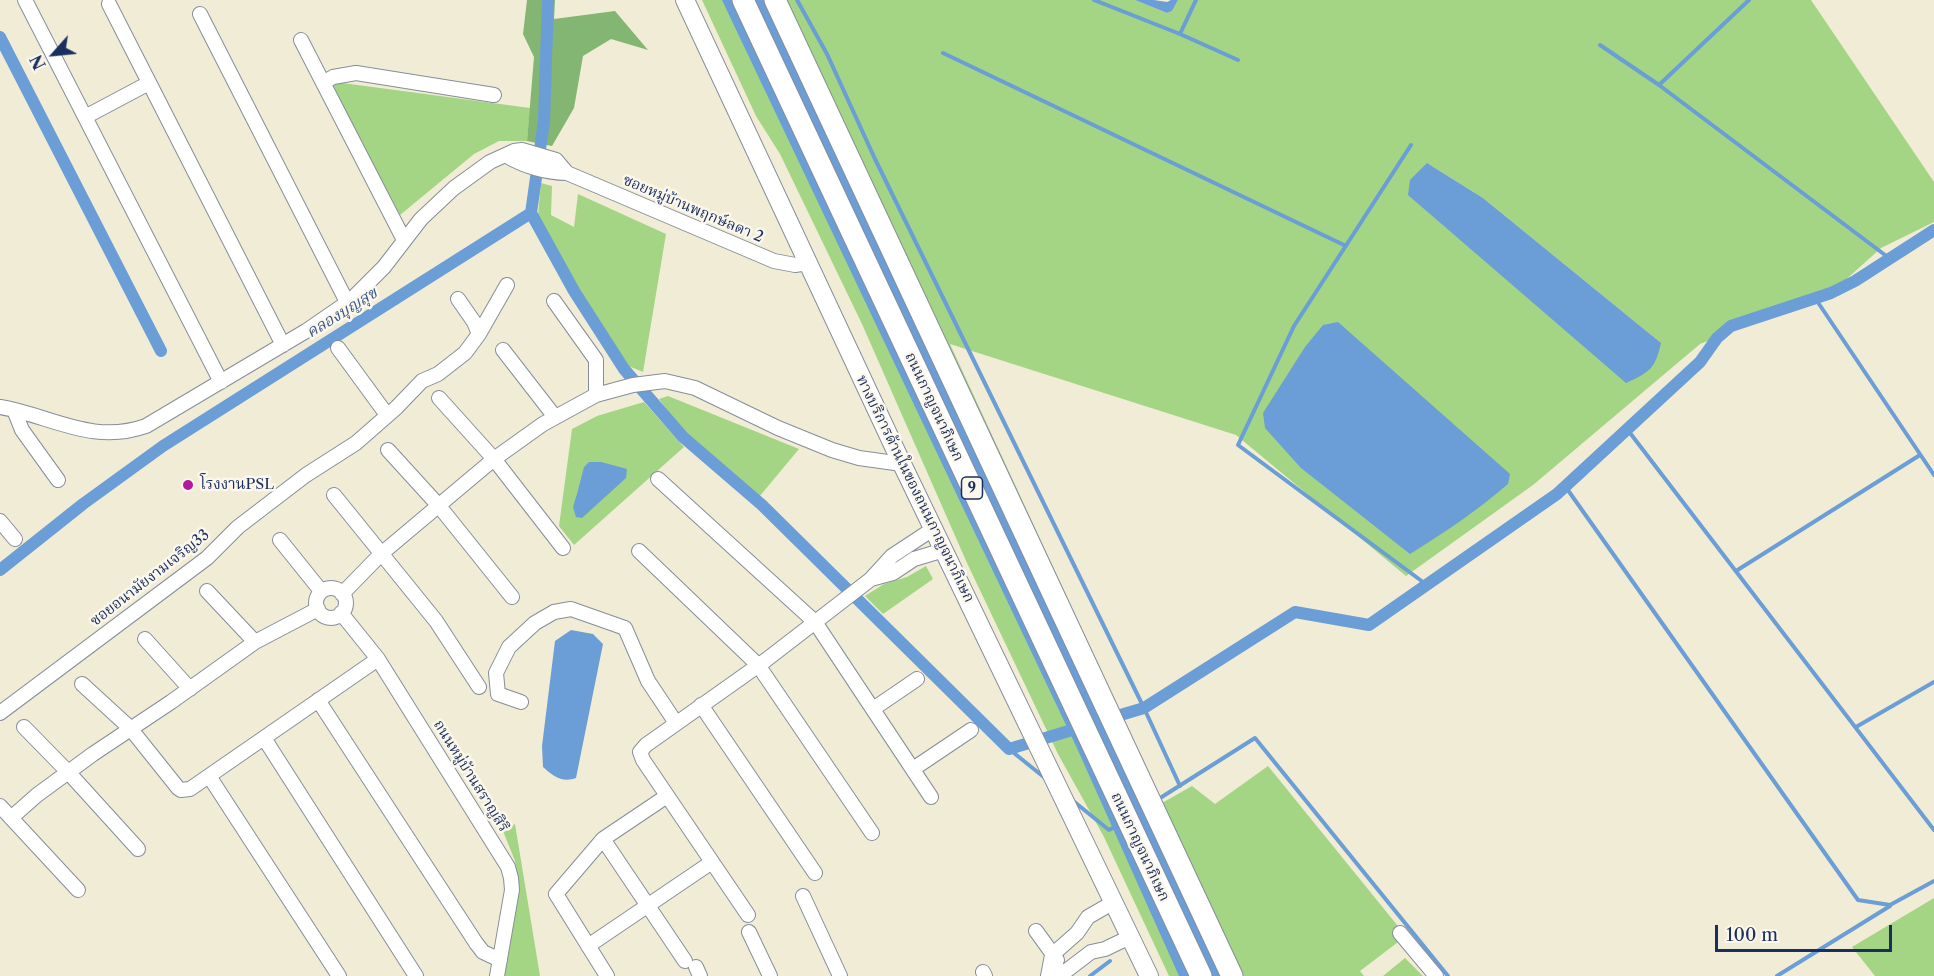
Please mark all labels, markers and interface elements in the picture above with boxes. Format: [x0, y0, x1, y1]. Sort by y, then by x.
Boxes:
north arrow [24, 24, 84, 84]
text: N [26, 51, 50, 73]
street label: ซอยหมู่บ้านพฤกษ์ลดา 2 [620, 171, 766, 247]
water label: คลองบุญสุข [303, 284, 381, 342]
street label: ถนนกาญจนาภิเษก [901, 350, 967, 464]
street label: ทางบริการด้านในของถนนกาญจนาภิเษก [852, 373, 978, 605]
place label: โรงงานPSL [200, 476, 274, 494]
road number: 9 [962, 477, 982, 499]
marker: โรงงานPSL [181, 478, 195, 492]
street label: ซอยอนามัยงามเจริญ33 [87, 526, 213, 630]
street label: ถนนหมู่บ้านสราญสิริ [429, 717, 513, 835]
street label: ถนนกาญจนาภิเษก [1107, 790, 1173, 904]
scale bar [1718, 913, 1895, 951]
text: 100 m [1726, 924, 1778, 946]

